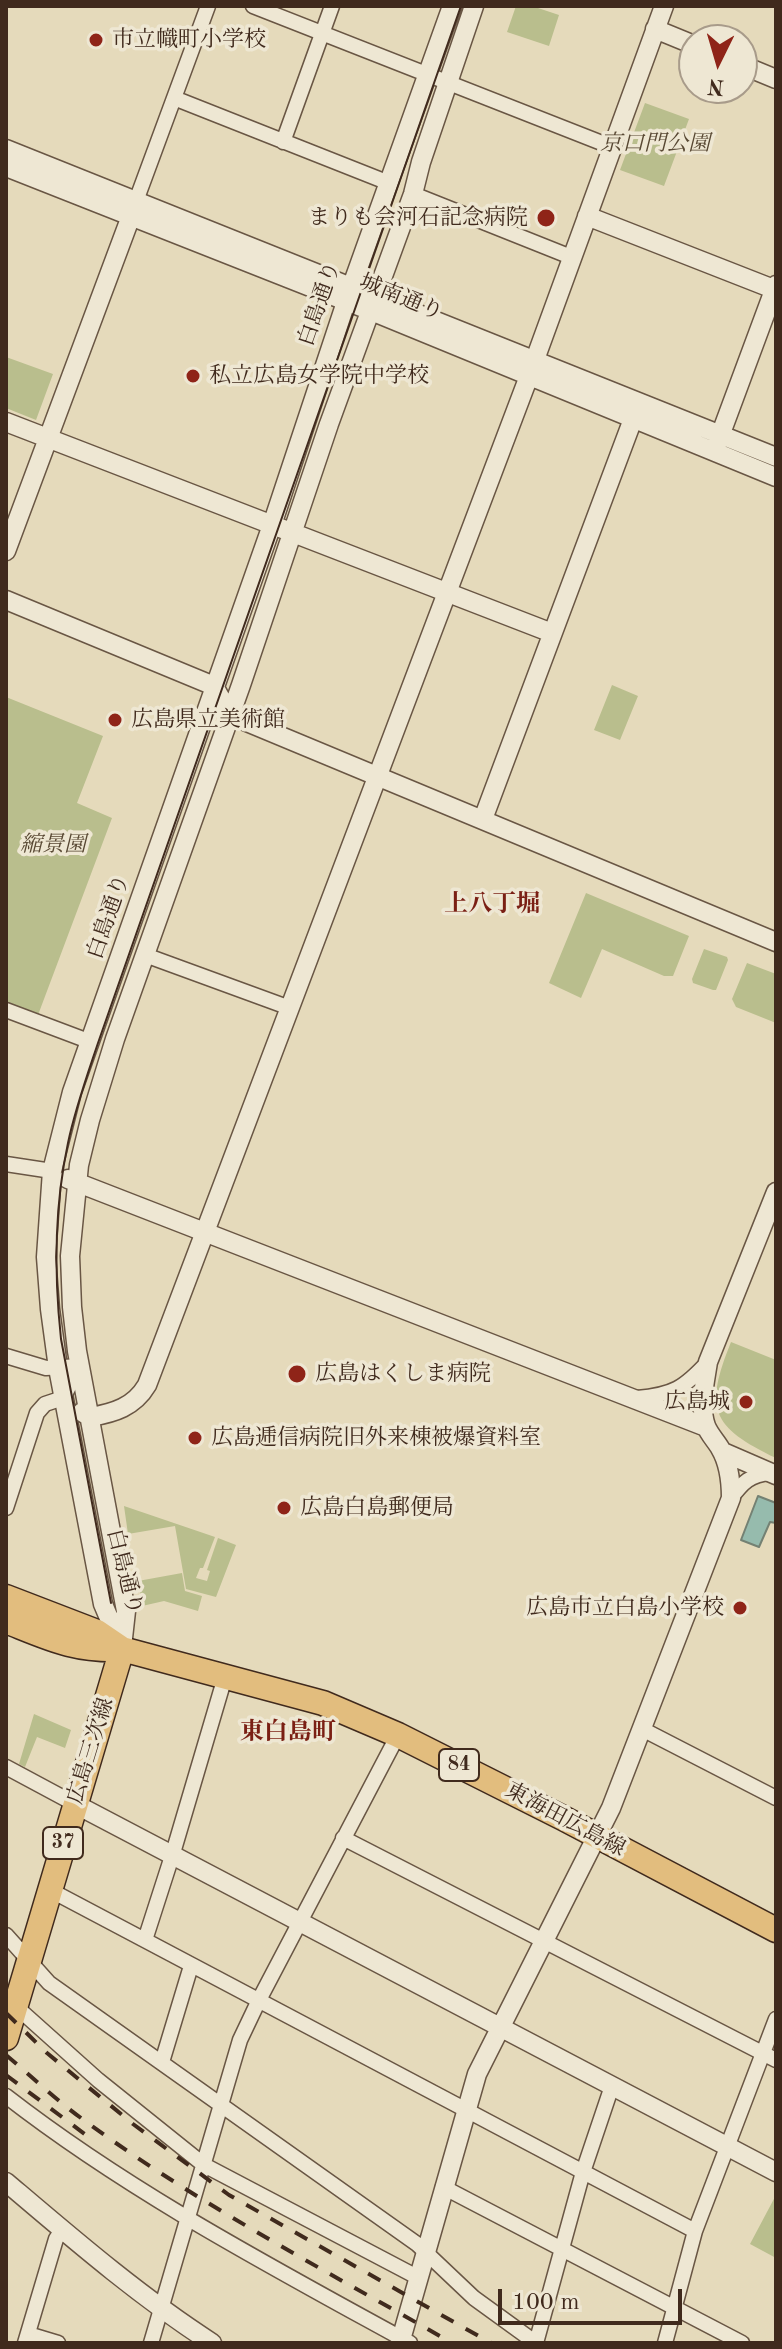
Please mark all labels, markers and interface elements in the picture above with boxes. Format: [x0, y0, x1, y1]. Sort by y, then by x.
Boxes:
north arrow [678, 24, 758, 104]
place label: 市立幟町小学校 [112, 27, 266, 53]
marker: 市立幟町小学校 [87, 31, 105, 49]
text: N [707, 74, 725, 98]
park label: 京口門公園 [600, 131, 710, 157]
place label: まりも会河石記念病院 [308, 205, 528, 231]
marker: まりも会河石記念病院 [535, 207, 557, 229]
street label: 白島通り [293, 258, 347, 350]
street label: 城南通り [355, 269, 447, 327]
place label: 私立広島女学院中学校 [209, 363, 429, 389]
marker: 私立広島女学院中学校 [184, 367, 202, 385]
place label: 広島県立美術館 [131, 707, 285, 733]
marker: 広島県立美術館 [106, 711, 124, 729]
park label: 縮景園 [20, 832, 86, 858]
street label: 白島通り [82, 871, 136, 963]
district label: 上八丁堀 [444, 891, 540, 919]
place label: 広島はくしま病院 [315, 1361, 491, 1387]
marker: 広島はくしま病院 [286, 1363, 308, 1385]
place label: 広島城 [664, 1389, 730, 1415]
marker: 広島城 [737, 1393, 755, 1411]
place label: 広島逓信病院旧外来棟被爆資料室 [211, 1425, 541, 1451]
marker: 広島逓信病院旧外来棟被爆資料室 [186, 1429, 204, 1447]
place label: 広島白島郵便局 [300, 1495, 454, 1521]
marker: 広島白島郵便局 [275, 1499, 293, 1517]
street label: 白島通り [101, 1526, 147, 1618]
place label: 広島市立白島小学校 [526, 1595, 724, 1621]
marker: 広島市立白島小学校 [731, 1599, 749, 1617]
street label: 広島三次線 [62, 1695, 120, 1807]
district label: 東白島町 [240, 1719, 336, 1747]
road number: 84 [439, 1749, 479, 1781]
street label: 東海田広島線 [501, 1777, 629, 1863]
road number: 37 [43, 1827, 83, 1859]
scale bar [502, 2273, 686, 2323]
text: 100 m [512, 2291, 580, 2315]

